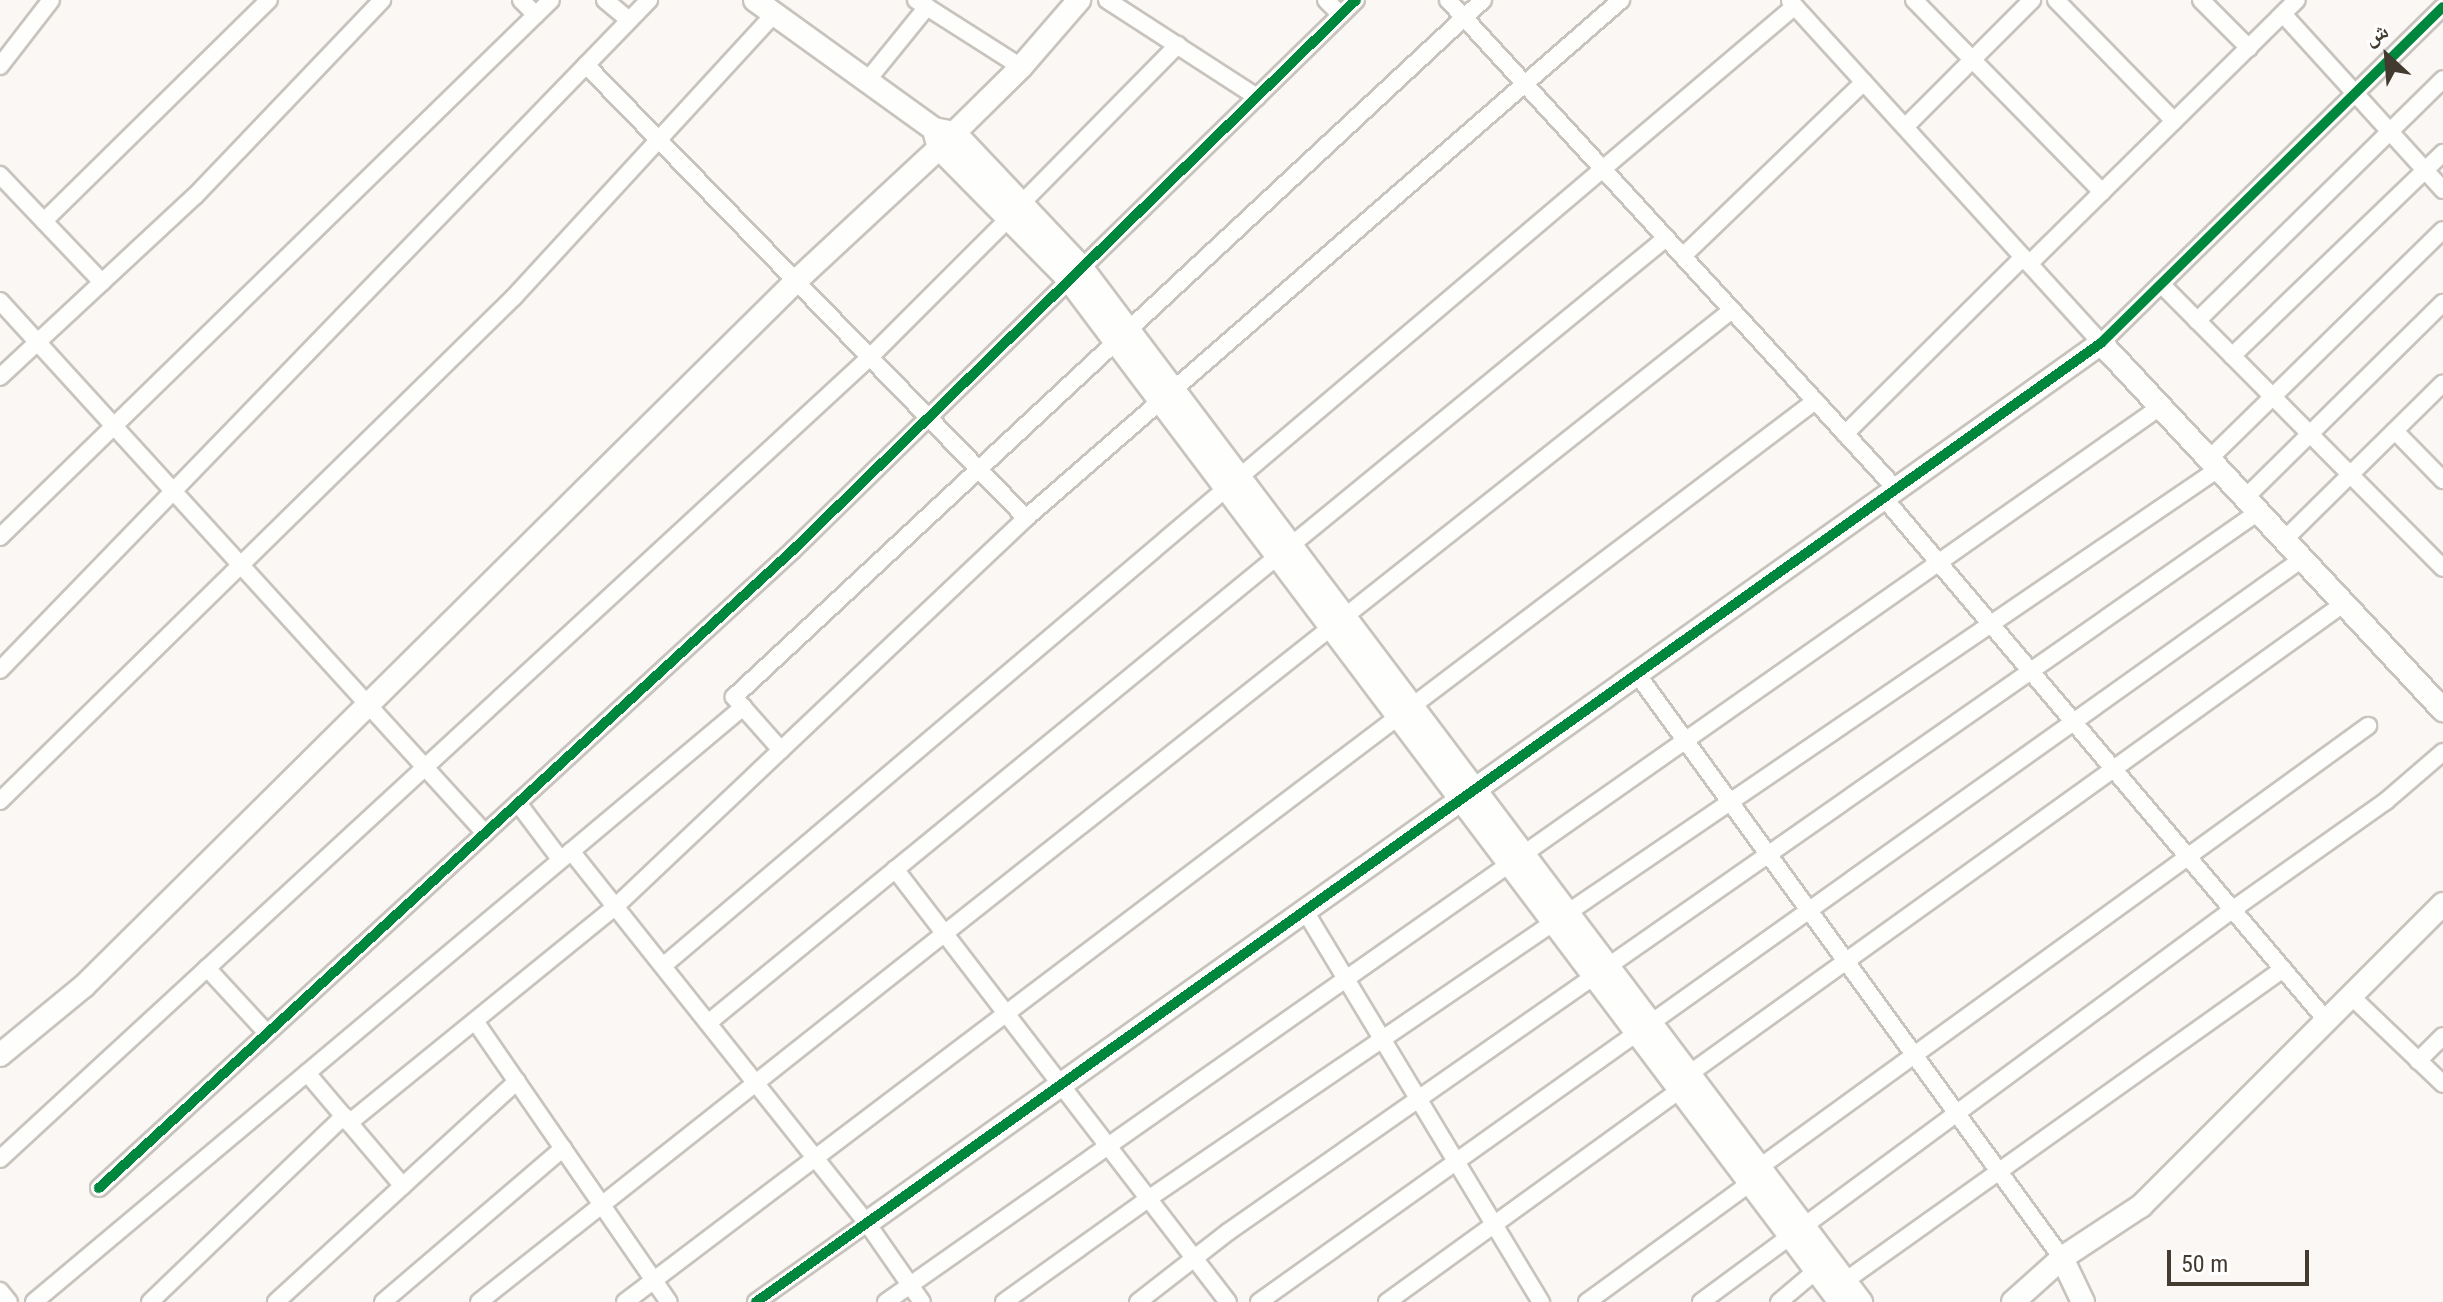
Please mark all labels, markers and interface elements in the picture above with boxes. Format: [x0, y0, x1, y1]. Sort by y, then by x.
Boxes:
north arrow [2347, 16, 2427, 96]
text: ش [2360, 18, 2392, 50]
scale bar [2171, 1234, 2313, 1284]
text: 50 m [2181, 1250, 2228, 1278]

